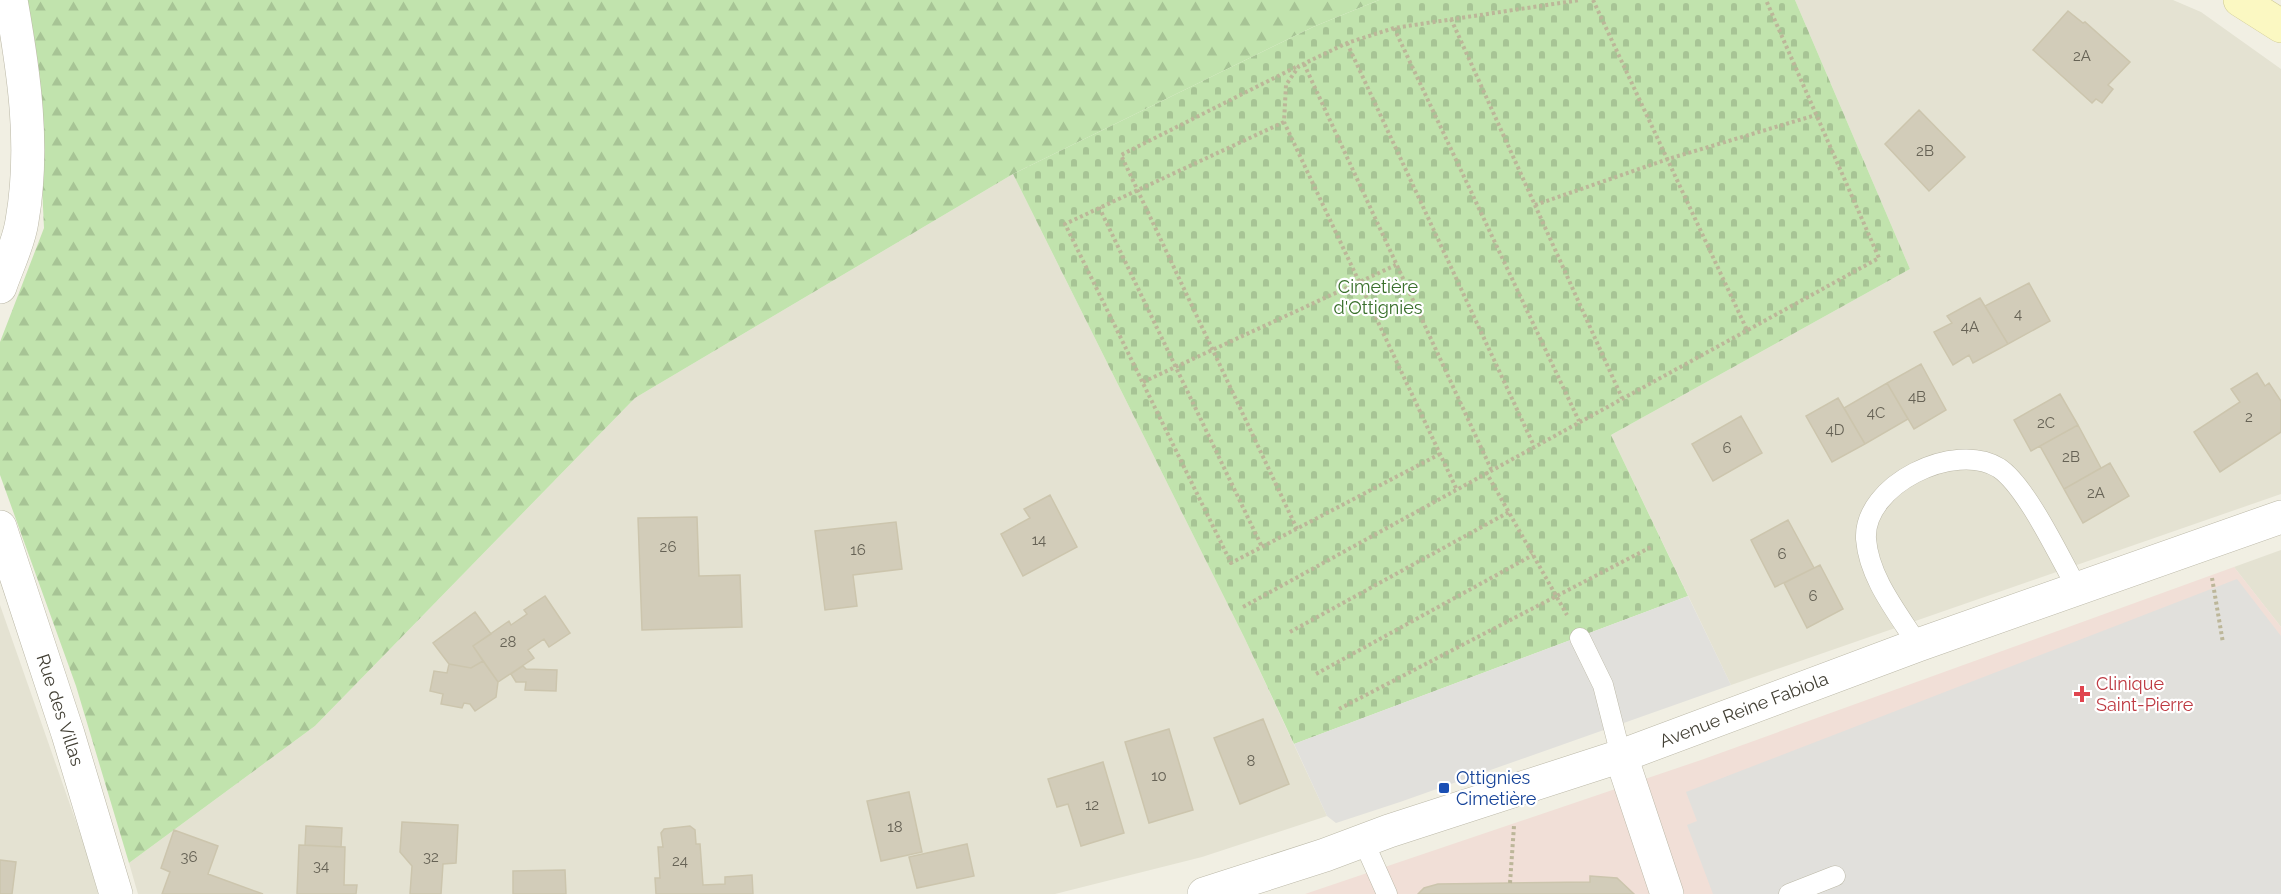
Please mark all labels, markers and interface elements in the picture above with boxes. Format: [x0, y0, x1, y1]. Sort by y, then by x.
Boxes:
house number: 2A [2073, 47, 2091, 65]
house number: 2B [1916, 142, 1934, 160]
park label: Cimetière d'Ottignies [1333, 276, 1423, 318]
house number: 4 [2014, 305, 2022, 323]
house number: 4A [1961, 318, 1979, 336]
house number: 4B [1908, 388, 1926, 406]
house number: 4C [1867, 404, 1885, 422]
house number: 2 [2245, 408, 2253, 426]
house number: 2C [2037, 414, 2055, 432]
house number: 4D [1826, 421, 1845, 439]
house number: 6 [1722, 439, 1732, 457]
house number: 2B [2062, 448, 2080, 466]
house number: 2A [2087, 484, 2105, 502]
house number: 14 [1032, 531, 1046, 549]
house number: 26 [660, 538, 676, 556]
house number: 16 [850, 541, 866, 559]
house number: 6 [1777, 545, 1787, 563]
house number: 6 [1808, 587, 1818, 605]
house number: 28 [500, 633, 516, 651]
street label: Rue des Villas [33, 651, 89, 769]
street label: Avenue Reine Fabiola [1656, 668, 1831, 751]
place label: Clinique Saint-Pierre [2096, 673, 2194, 715]
marker: Clinique Saint-Pierre [2073, 685, 2091, 703]
house number: 8 [1247, 752, 1256, 770]
house number: 10 [1151, 767, 1167, 785]
place label: Ottignies Cimetière [1456, 767, 1537, 809]
marker: Ottignies Cimetière [1437, 781, 1451, 795]
house number: 12 [1085, 796, 1099, 814]
house number: 18 [887, 818, 903, 836]
house number: 36 [180, 848, 198, 866]
house number: 32 [423, 848, 439, 866]
house number: 24 [672, 852, 688, 870]
house number: 34 [313, 857, 329, 875]

